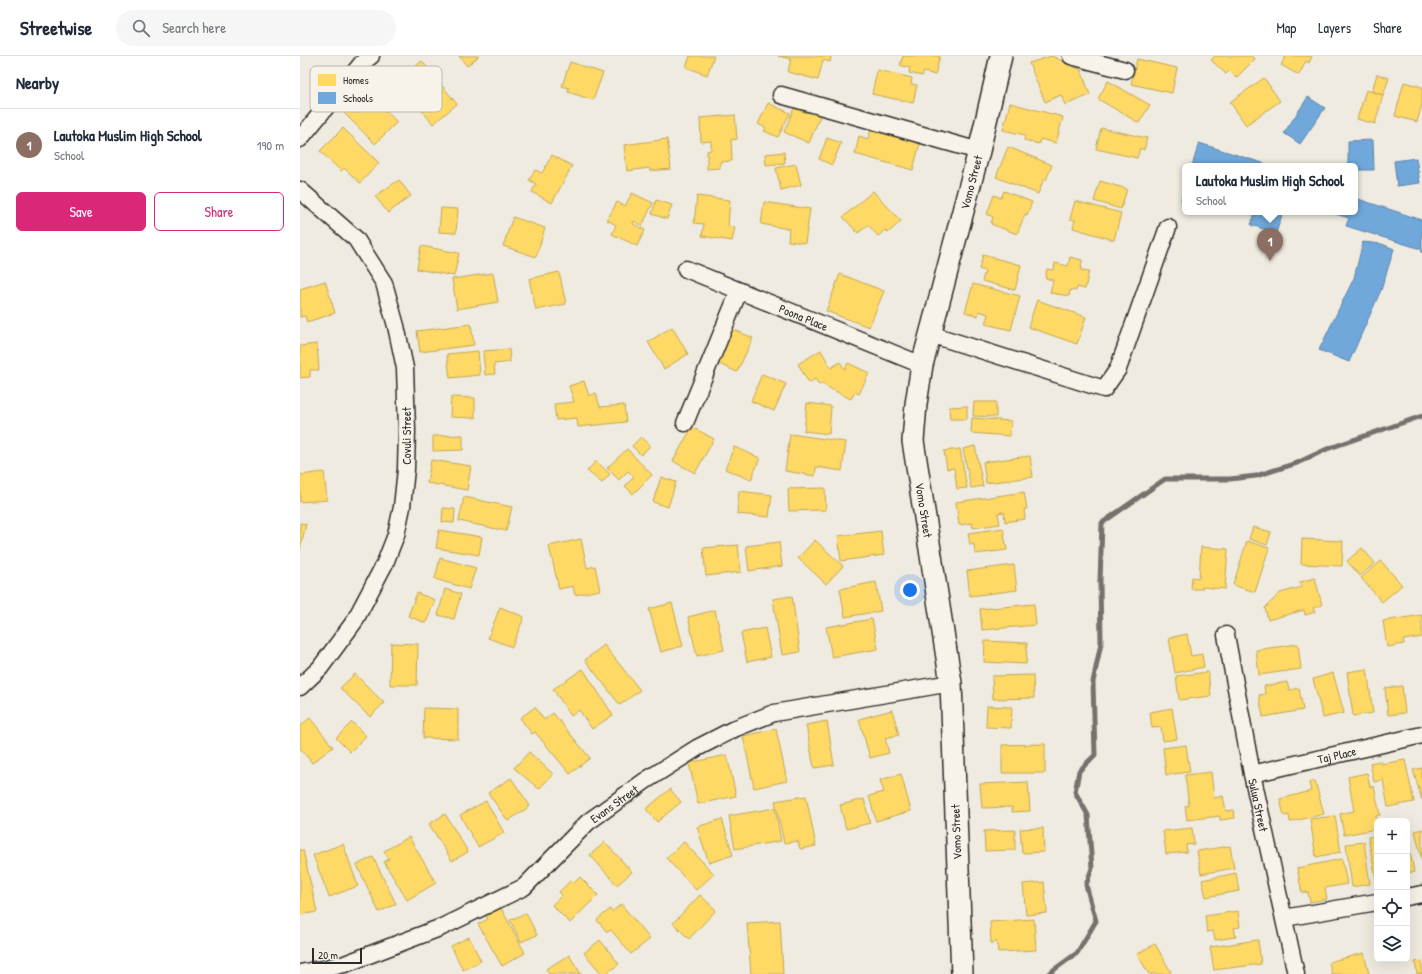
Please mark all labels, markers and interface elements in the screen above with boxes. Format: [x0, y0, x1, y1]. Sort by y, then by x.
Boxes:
search box [116, 10, 396, 46]
text: Streetwise [20, 15, 92, 41]
icon: search [130, 17, 152, 39]
text: Search here [162, 17, 226, 38]
text: Map [1276, 18, 1296, 37]
text: Layers [1318, 18, 1351, 37]
text: Share [1373, 18, 1402, 37]
legend [310, 66, 442, 112]
text: Nearby [16, 71, 59, 94]
text: Homes [343, 73, 369, 87]
text: Schools [343, 91, 373, 105]
text: Lautoka Muslim High School [54, 125, 202, 146]
text: 1 [27, 136, 31, 154]
text: 190 m [257, 136, 284, 154]
text: School [54, 146, 84, 164]
street label: Vomo Street [955, 152, 986, 211]
popup [1182, 163, 1358, 215]
text: Lautoka Muslim High School [1196, 170, 1344, 191]
text: School [1196, 191, 1227, 209]
button: Save [16, 192, 146, 231]
button: Share [154, 192, 284, 231]
pin: 1 [1257, 228, 1283, 261]
street label: Poona Place [777, 299, 831, 335]
street label: Covuli Street [398, 406, 415, 465]
street label: Vomo Street [911, 481, 937, 539]
your location [900, 580, 920, 600]
street label: Taj Place [1316, 742, 1358, 767]
street label: Sulua Street [1245, 777, 1273, 834]
street label: Evans Street [586, 780, 642, 827]
street label: Vomo Street [947, 803, 965, 860]
map controls [1374, 818, 1410, 962]
button: + [1374, 818, 1410, 854]
button: − [1374, 854, 1410, 890]
button: locate [1374, 890, 1410, 926]
button: layers [1374, 926, 1410, 962]
scale bar [312, 946, 362, 965]
text: 20 m [318, 948, 338, 962]

